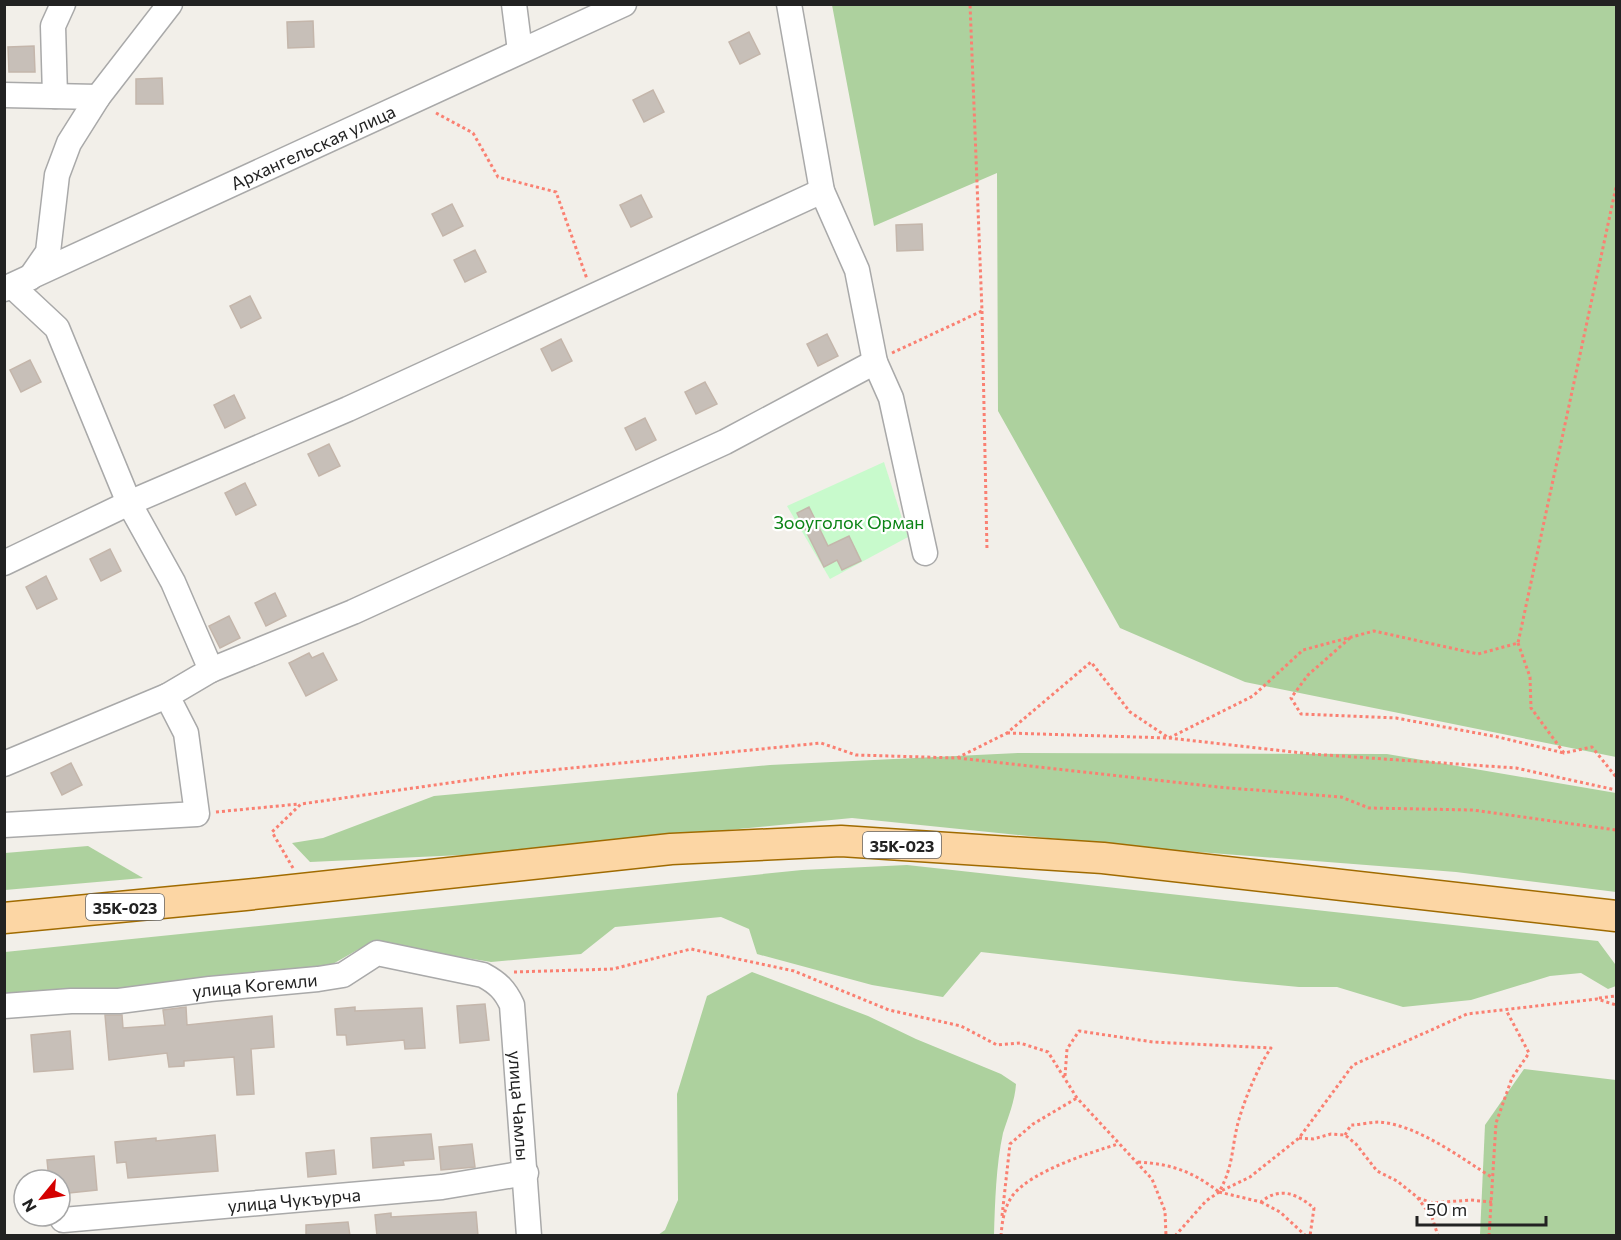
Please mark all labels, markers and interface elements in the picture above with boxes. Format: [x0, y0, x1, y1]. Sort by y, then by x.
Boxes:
street label: Архангельская улица [227, 100, 399, 194]
park label: Зооуголок Орман [773, 511, 925, 533]
road number: 35К-023 [863, 832, 941, 858]
road number: 35К-023 [86, 894, 164, 920]
street label: улица Когемли [191, 968, 318, 1002]
street label: улица Чамлы [504, 1050, 534, 1162]
north arrow [12, 1168, 72, 1228]
street label: улица Чукъурча [227, 1183, 362, 1217]
scale bar [1417, 1189, 1546, 1227]
text: N [17, 1196, 40, 1216]
text: 50 m [1426, 1198, 1467, 1220]

